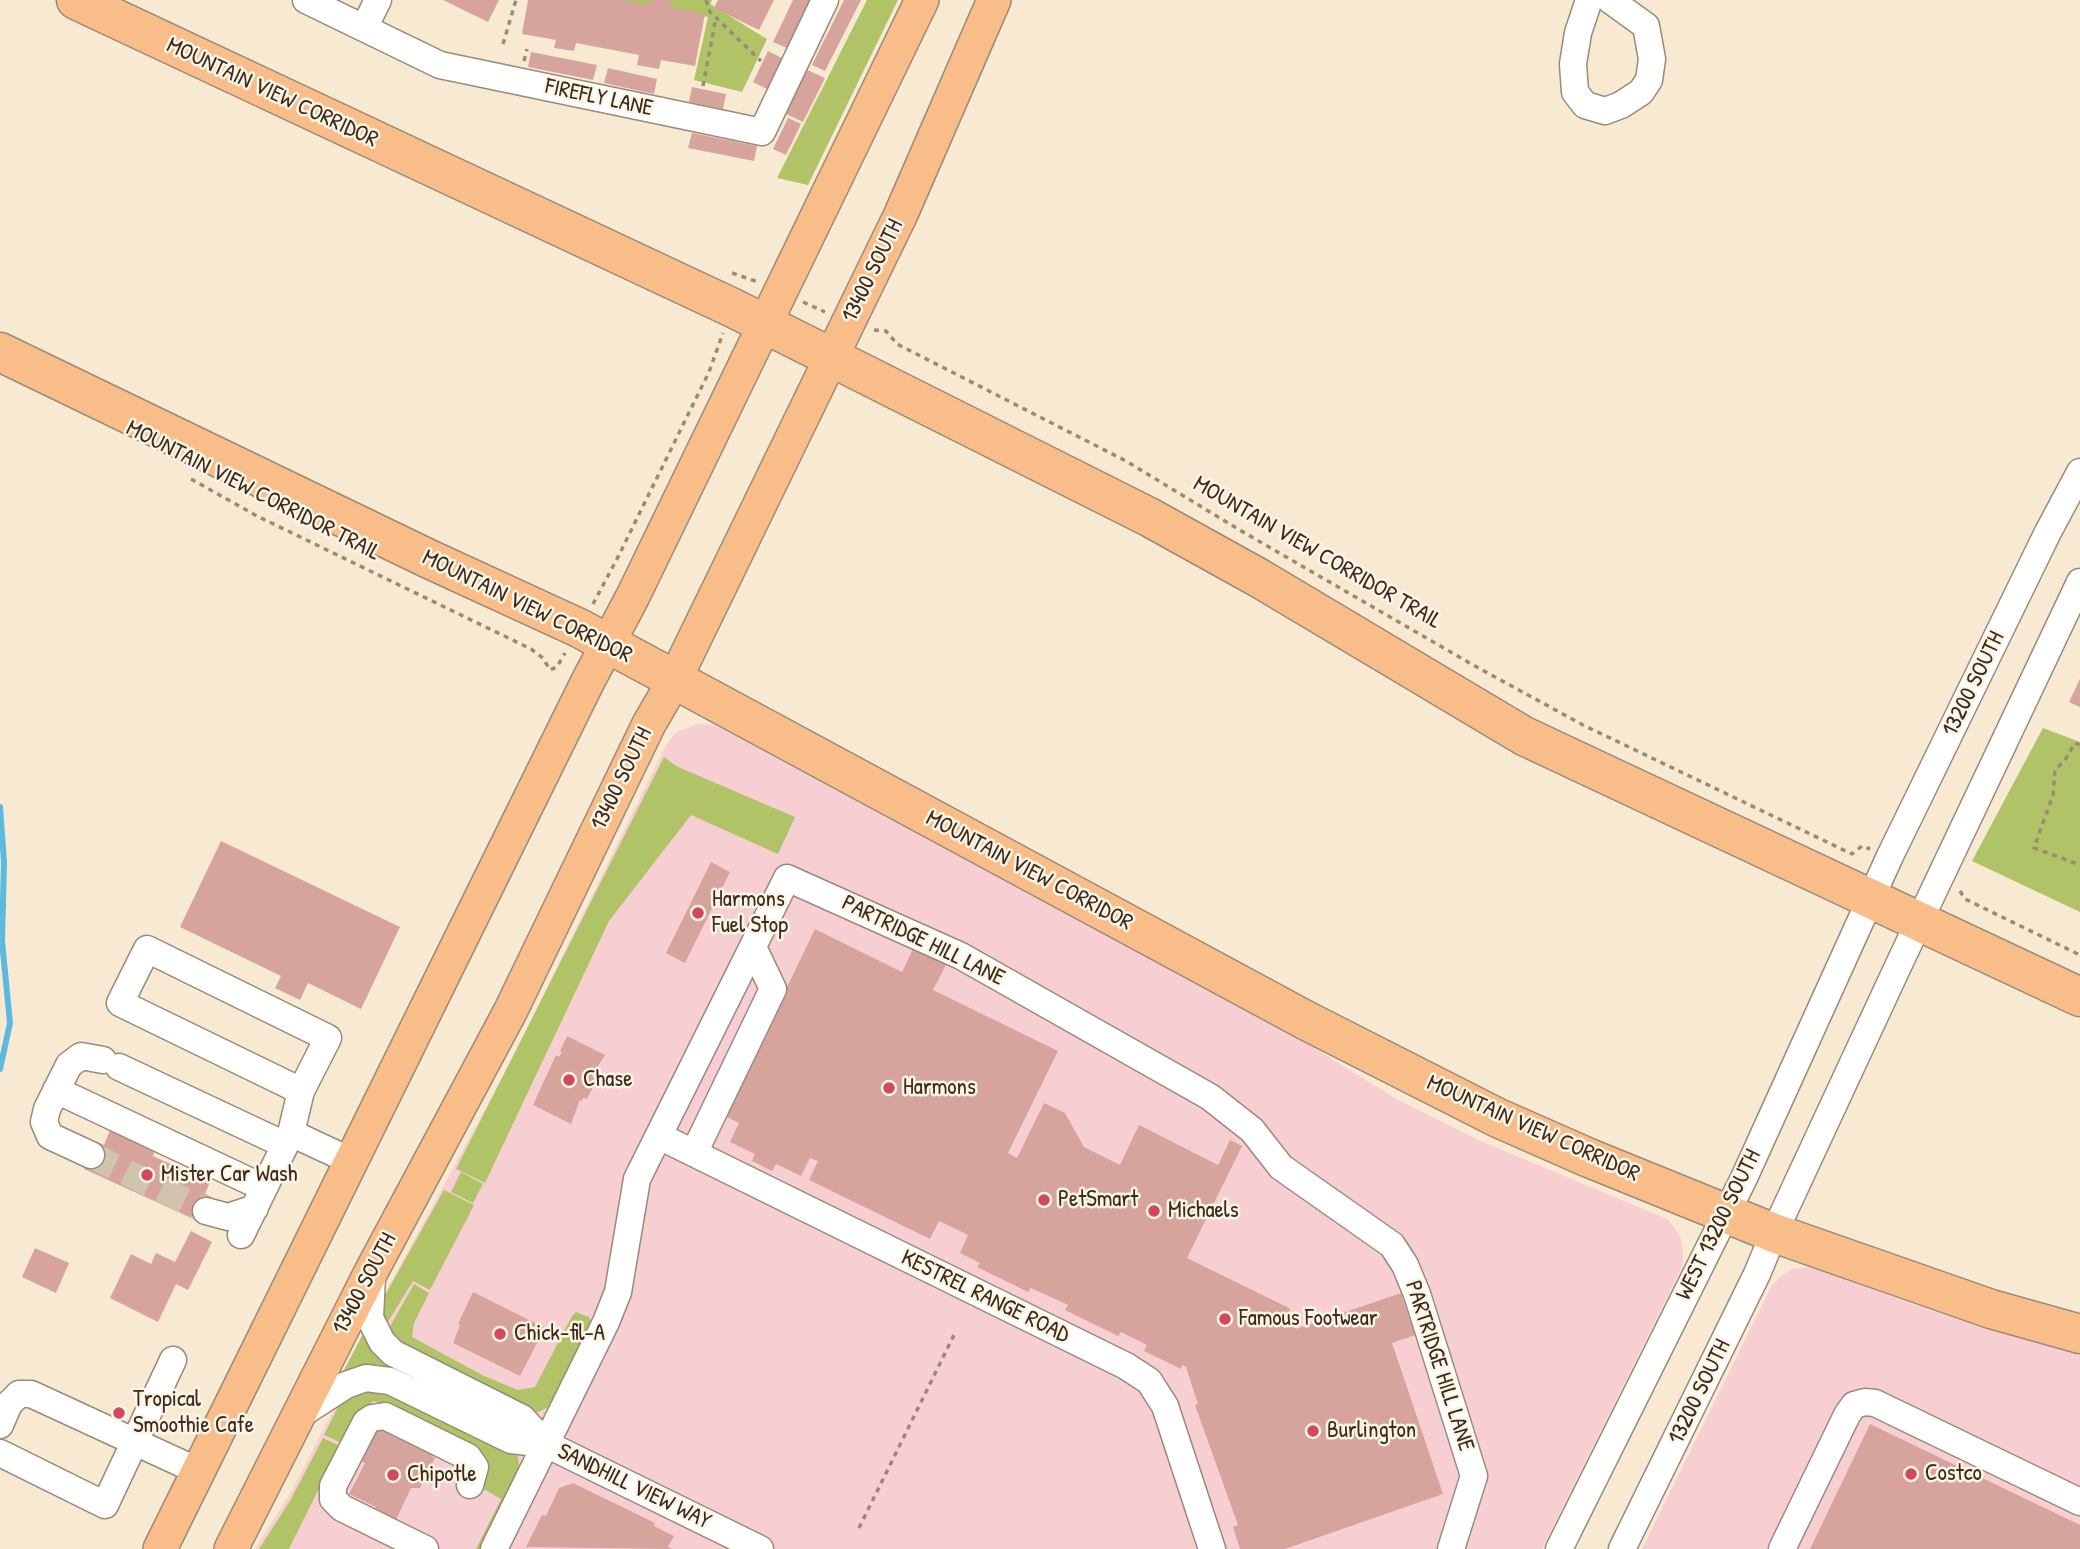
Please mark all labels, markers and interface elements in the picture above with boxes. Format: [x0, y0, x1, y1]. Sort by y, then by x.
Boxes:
street label: MOUNTAIN VIEW CORRIDOR [162, 32, 382, 154]
street label: FIREFLY LANE [543, 73, 655, 123]
street label: 13400 SOUTH [836, 215, 910, 327]
street label: MOUNTAIN VIEW CORRIDOR TRAIL [121, 415, 385, 567]
street label: MOUNTAIN VIEW CORRIDOR TRAIL [1188, 471, 1446, 635]
street label: MOUNTAIN VIEW CORRIDOR [418, 544, 636, 670]
street label: 13200 SOUTH [1937, 627, 2011, 741]
street label: 13400 SOUTH [585, 723, 659, 835]
street label: MOUNTAIN VIEW CORRIDOR [921, 805, 1137, 937]
place label: Harmons Fuel Stop [712, 886, 788, 940]
street label: PARTRIDGE HILL LANE [837, 890, 1009, 992]
marker: Harmons Fuel Stop [690, 905, 706, 921]
place label: Chase [583, 1066, 632, 1094]
street label: MOUNTAIN VIEW CORRIDOR [1422, 1070, 1644, 1188]
marker: Chase [561, 1072, 577, 1088]
place label: Harmons [903, 1074, 976, 1102]
marker: Harmons [881, 1080, 897, 1096]
street label: WEST 13200 SOUTH [1671, 1145, 1767, 1305]
place label: Mister Car Wash [161, 1161, 297, 1189]
marker: Mister Car Wash [139, 1167, 155, 1183]
place label: PetSmart [1058, 1186, 1138, 1214]
marker: PetSmart [1036, 1192, 1052, 1208]
place label: Michaels [1168, 1197, 1239, 1225]
marker: Michaels [1146, 1203, 1162, 1219]
street label: 13400 SOUTH [327, 1229, 403, 1339]
street label: KESTREL RANGE ROAD [896, 1244, 1074, 1350]
street label: PARTRIDGE HILL LANE [1398, 1277, 1480, 1455]
place label: Famous Footwear [1239, 1305, 1378, 1333]
marker: Famous Footwear [1217, 1311, 1233, 1327]
place label: Chick-fil-A [514, 1320, 605, 1348]
marker: Chick-fil-A [492, 1326, 508, 1342]
street label: 13200 SOUTH [1663, 1335, 1737, 1449]
place label: Tropical Smoothie Cafe [133, 1386, 254, 1440]
marker: Tropical Smoothie Cafe [111, 1405, 127, 1421]
place label: Burlington [1327, 1417, 1416, 1445]
marker: Burlington [1305, 1423, 1321, 1439]
street label: SANDHILL VIEW WAY [553, 1438, 715, 1536]
place label: Costco [1925, 1460, 1982, 1488]
place label: Chipotle [407, 1461, 477, 1489]
marker: Costco [1903, 1466, 1919, 1482]
marker: Chipotle [385, 1467, 401, 1483]

